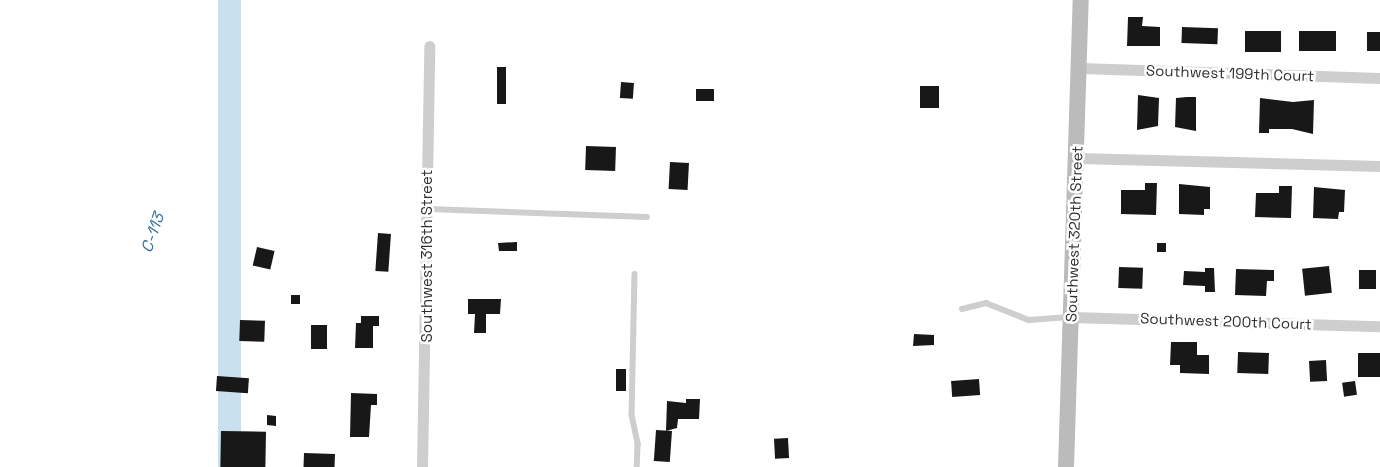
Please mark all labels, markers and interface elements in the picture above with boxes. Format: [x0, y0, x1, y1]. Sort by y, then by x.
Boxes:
street label: Southwest 199th Court [1146, 61, 1314, 85]
street label: Southwest 320th Street [1062, 146, 1086, 322]
street label: Southwest 316th Street [418, 170, 436, 342]
water label: C-113 [137, 211, 169, 255]
street label: Southwest 200th Court [1140, 309, 1312, 333]

